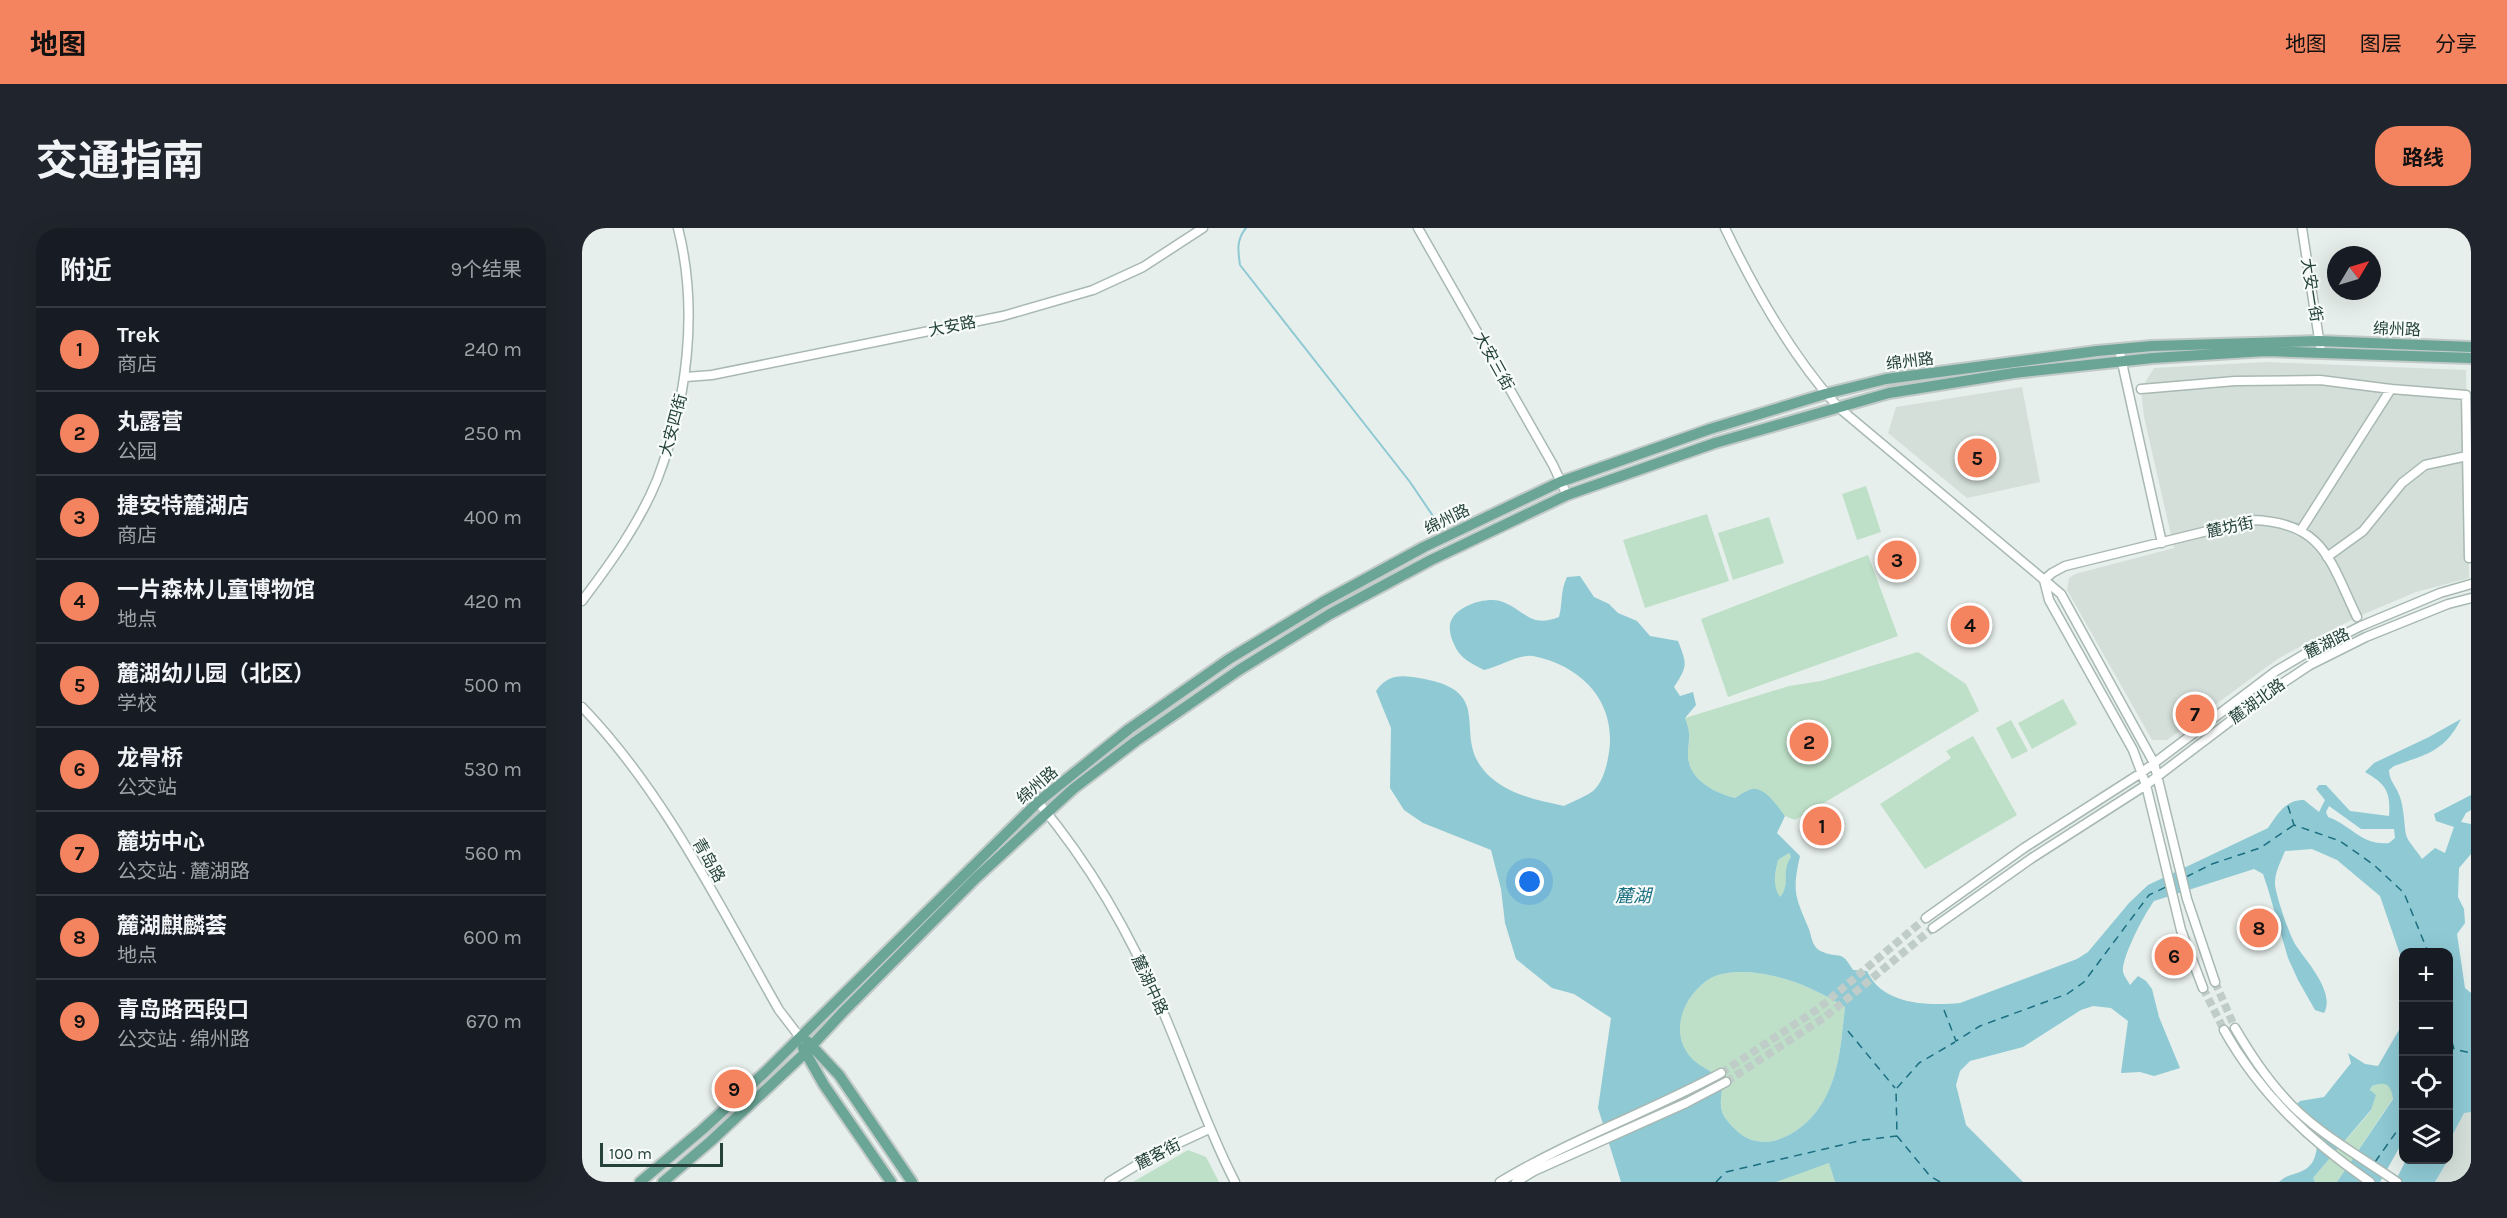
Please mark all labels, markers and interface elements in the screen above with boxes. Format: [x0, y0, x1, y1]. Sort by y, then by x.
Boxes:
text: 地图 [30, 28, 86, 61]
text: 地图 [2285, 32, 2327, 56]
text: 图层 [2360, 32, 2402, 56]
text: 分享 [2435, 32, 2477, 56]
button: 路线 [2375, 126, 2471, 186]
text: 交通指南 [36, 136, 204, 186]
north arrow [2327, 246, 2381, 300]
text: 附近 [60, 255, 112, 286]
street label: 大安一街 [2298, 257, 2326, 323]
text: 9个结果 [450, 258, 522, 281]
street label: 大安路 [927, 312, 977, 340]
street label: 绵州路 [2373, 319, 2421, 339]
text: Trek [117, 322, 160, 348]
street label: 大安三街 [1470, 328, 1518, 394]
text: 1 [76, 338, 83, 361]
text: 240 m [464, 338, 522, 361]
street label: 绵州路 [1885, 349, 1935, 373]
text: 商店 [117, 353, 157, 376]
street label: 大安四街 [656, 392, 690, 458]
text: 丸露营 [117, 409, 183, 435]
text: 2 [73, 422, 86, 445]
text: 250 m [464, 422, 522, 445]
pin: 5 [1958, 436, 1996, 480]
text: 公园 [117, 440, 157, 463]
text: 捷安特麓湖店 [117, 493, 249, 519]
street label: 绵州路 [1421, 500, 1473, 538]
text: 3 [73, 506, 86, 529]
text: 400 m [464, 506, 522, 529]
street label: 麓坊街 [2205, 513, 2255, 541]
text: 商店 [117, 524, 157, 547]
pin: 3 [1878, 538, 1916, 582]
text: 一片森林儿童博物馆 [117, 577, 315, 603]
text: 4 [74, 590, 85, 613]
text: 420 m [464, 590, 522, 613]
pin: 4 [1950, 602, 1990, 648]
text: 地点 [117, 608, 157, 631]
street label: 麓湖路 [2301, 624, 2353, 662]
text: 麓湖幼儿园（北区） [117, 661, 315, 687]
text: 5 [74, 674, 85, 697]
text: 500 m [464, 674, 522, 697]
street label: 麓湖北路 [2226, 675, 2288, 727]
text: 学校 [117, 692, 157, 715]
pin: 7 [2176, 692, 2214, 736]
pin: 2 [1790, 720, 1828, 764]
text: 龙骨桥 [117, 745, 183, 771]
text: 6 [73, 758, 86, 781]
text: 530 m [464, 758, 522, 781]
street label: 绵州路 [1013, 762, 1061, 808]
text: 公交站 [117, 776, 177, 799]
pin: 1 [1802, 804, 1842, 848]
text: 麓坊中心 [117, 829, 205, 855]
street label: 青岛路 [689, 834, 729, 886]
text: 7 [75, 842, 84, 865]
text: 560 m [464, 842, 522, 865]
text: 公交站 · 麓湖路 [117, 860, 250, 883]
your location [1515, 867, 1544, 896]
water label: 麓湖 [1615, 885, 1654, 907]
pin: 8 [2240, 906, 2278, 950]
text: 麓湖麒麟荟 [117, 913, 227, 939]
text: 8 [73, 926, 86, 949]
text: 600 m [463, 926, 522, 949]
pin: 6 [2154, 934, 2194, 978]
text: 地点 [117, 944, 157, 967]
map controls [2399, 948, 2453, 1164]
button: + [2399, 948, 2453, 1002]
street label: 麓湖中路 [1128, 952, 1172, 1018]
text: 青岛路西段口 [117, 997, 249, 1023]
button: − [2399, 1002, 2453, 1056]
text: 9 [73, 1010, 86, 1033]
text: 670 m [466, 1010, 522, 1033]
text: 公交站 · 绵州路 [117, 1028, 250, 1051]
button: locate [2399, 1056, 2453, 1110]
pin: 9 [714, 1066, 754, 1112]
button: layers [2399, 1110, 2453, 1164]
street label: 麓客街 [1132, 1135, 1184, 1173]
scale bar [600, 1140, 723, 1168]
text: 100 m [609, 1144, 652, 1163]

